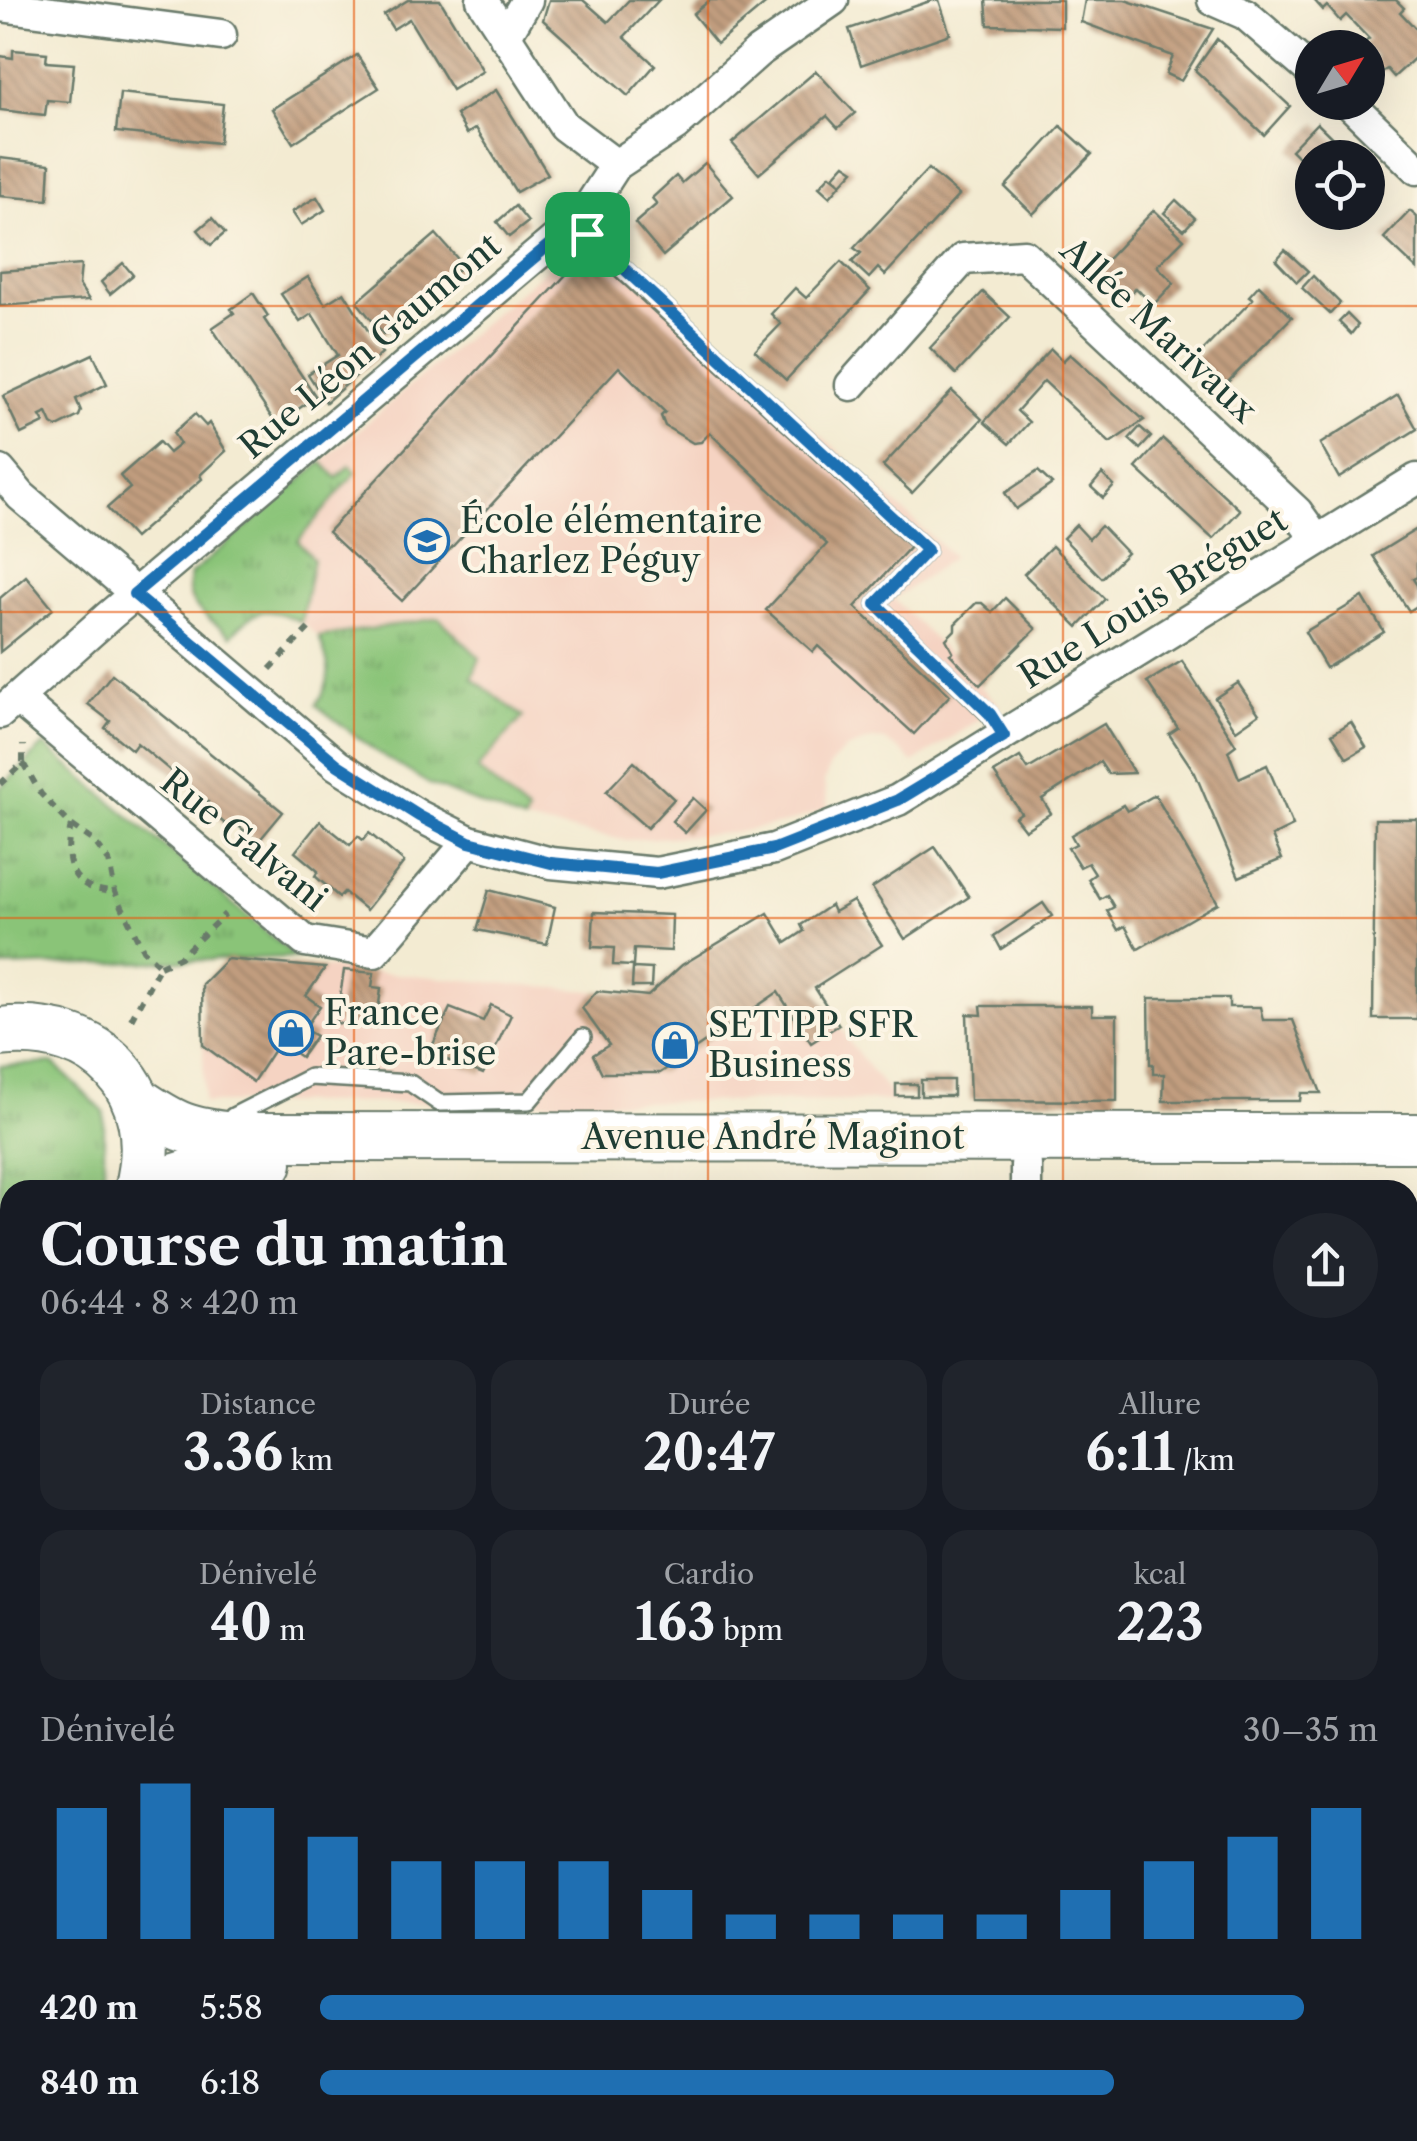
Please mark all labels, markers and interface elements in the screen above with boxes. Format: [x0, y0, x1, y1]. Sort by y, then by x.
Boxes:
north arrow [1295, 30, 1385, 120]
map controls [1295, 30, 1385, 230]
button: locate [1295, 140, 1385, 230]
pin [545, 192, 630, 277]
icon: arrive [560, 207, 615, 262]
street label: Rue Léon Gaumont [230, 223, 510, 467]
street label: Allée Marivaux [1052, 227, 1267, 432]
street label: Rue Louis Bréguet [1011, 498, 1295, 697]
place label: École élémentaire Charlez Péguy [460, 499, 762, 582]
school or university icon: École élémentaire Charlez Péguy [404, 518, 450, 564]
street label: Rue Galvani [152, 759, 336, 920]
place label: France Pare-brise [324, 991, 496, 1074]
place label: SETIPP SFR Business [708, 1003, 919, 1086]
shop icon: France Pare-brise [268, 1010, 314, 1056]
shop icon: SETIPP SFR Business [652, 1022, 698, 1068]
street label: Avenue André Maginot [580, 1115, 965, 1158]
text: Course du matin [40, 1212, 508, 1279]
button: share [1273, 1213, 1378, 1318]
text: 06:44 · 8 × 420 m [40, 1283, 298, 1322]
text: Distance [200, 1387, 316, 1421]
text: Durée [668, 1387, 750, 1421]
text: Allure [1119, 1387, 1201, 1421]
text: 3.36 [183, 1421, 283, 1483]
text: 20:47 [643, 1421, 775, 1483]
text: 6:11 [1085, 1421, 1175, 1483]
text: km [283, 1443, 333, 1477]
text: /km [1175, 1443, 1235, 1477]
text: Dénivelé [199, 1557, 317, 1591]
text: Cardio [664, 1557, 754, 1591]
text: kcal [1134, 1557, 1186, 1591]
text: 40 [210, 1591, 272, 1653]
text: 163 [635, 1591, 715, 1653]
text: 223 [1116, 1591, 1204, 1653]
text: m [272, 1613, 306, 1647]
text: bpm [715, 1613, 783, 1647]
text: Dénivelé [40, 1710, 175, 1749]
text: 30–35 m [1243, 1710, 1378, 1749]
text: 420 m [40, 1988, 138, 2027]
text: 5:58 [200, 1988, 263, 2027]
text: 840 m [40, 2063, 139, 2102]
text: 6:18 [200, 2063, 260, 2102]

